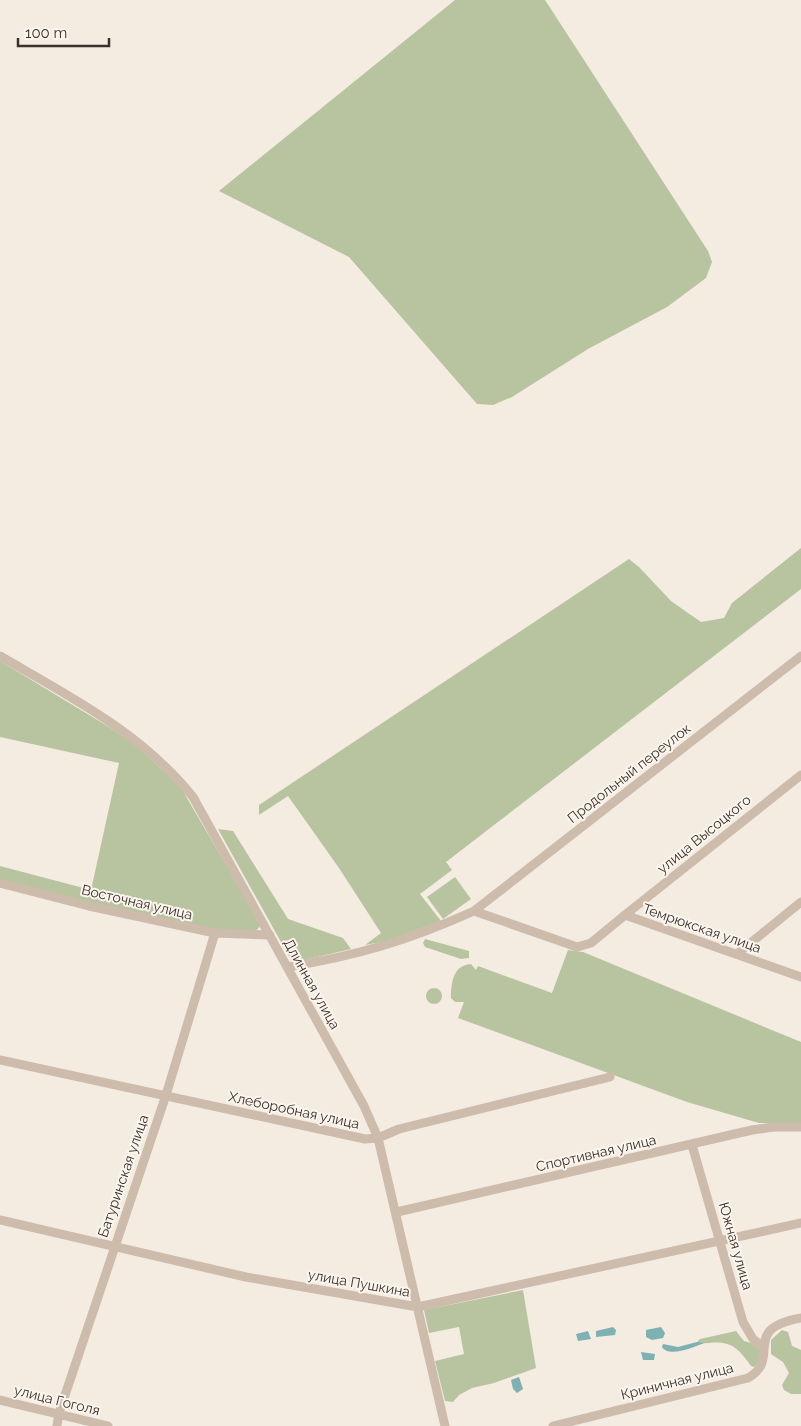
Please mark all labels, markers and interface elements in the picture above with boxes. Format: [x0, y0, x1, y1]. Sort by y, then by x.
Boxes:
scale bar [18, 15, 109, 47]
text: 100 m [25, 24, 67, 42]
street label: Продольный переулок [564, 720, 694, 826]
street label: улица Высоцкого [654, 792, 754, 876]
street label: Восточная улица [80, 881, 194, 923]
street label: Темрюкская улица [641, 900, 763, 956]
street label: Длинная улица [281, 936, 343, 1032]
street label: Хлеборобная улица [227, 1088, 361, 1132]
street label: Батуринская улица [94, 1113, 152, 1239]
street label: Спортивная улица [534, 1131, 658, 1175]
street label: Южная улица [716, 1200, 756, 1292]
street label: улица Пушкина [307, 1266, 411, 1300]
street label: Криничная улица [619, 1359, 735, 1403]
street label: улица Гоголя [12, 1382, 102, 1418]

